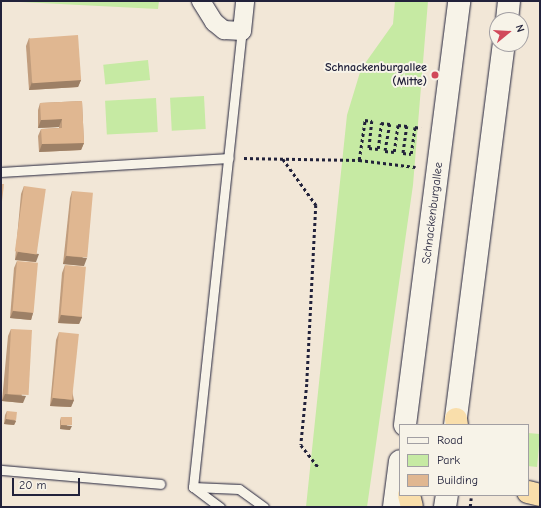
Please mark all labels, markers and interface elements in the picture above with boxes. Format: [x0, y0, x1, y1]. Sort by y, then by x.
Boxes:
north arrow [489, 12, 529, 52]
text: N [513, 23, 527, 34]
place label: Schnackenburgallee (Mitte) [325, 61, 427, 89]
marker: Schnackenburgallee (Mitte) [430, 70, 440, 80]
street label: Schnackenburgallee [420, 161, 446, 265]
legend [399, 424, 529, 496]
text: Road [437, 433, 463, 447]
text: Park [437, 453, 460, 467]
scale bar [14, 470, 82, 496]
text: Building [437, 473, 478, 487]
text: 20 m [19, 478, 47, 492]

